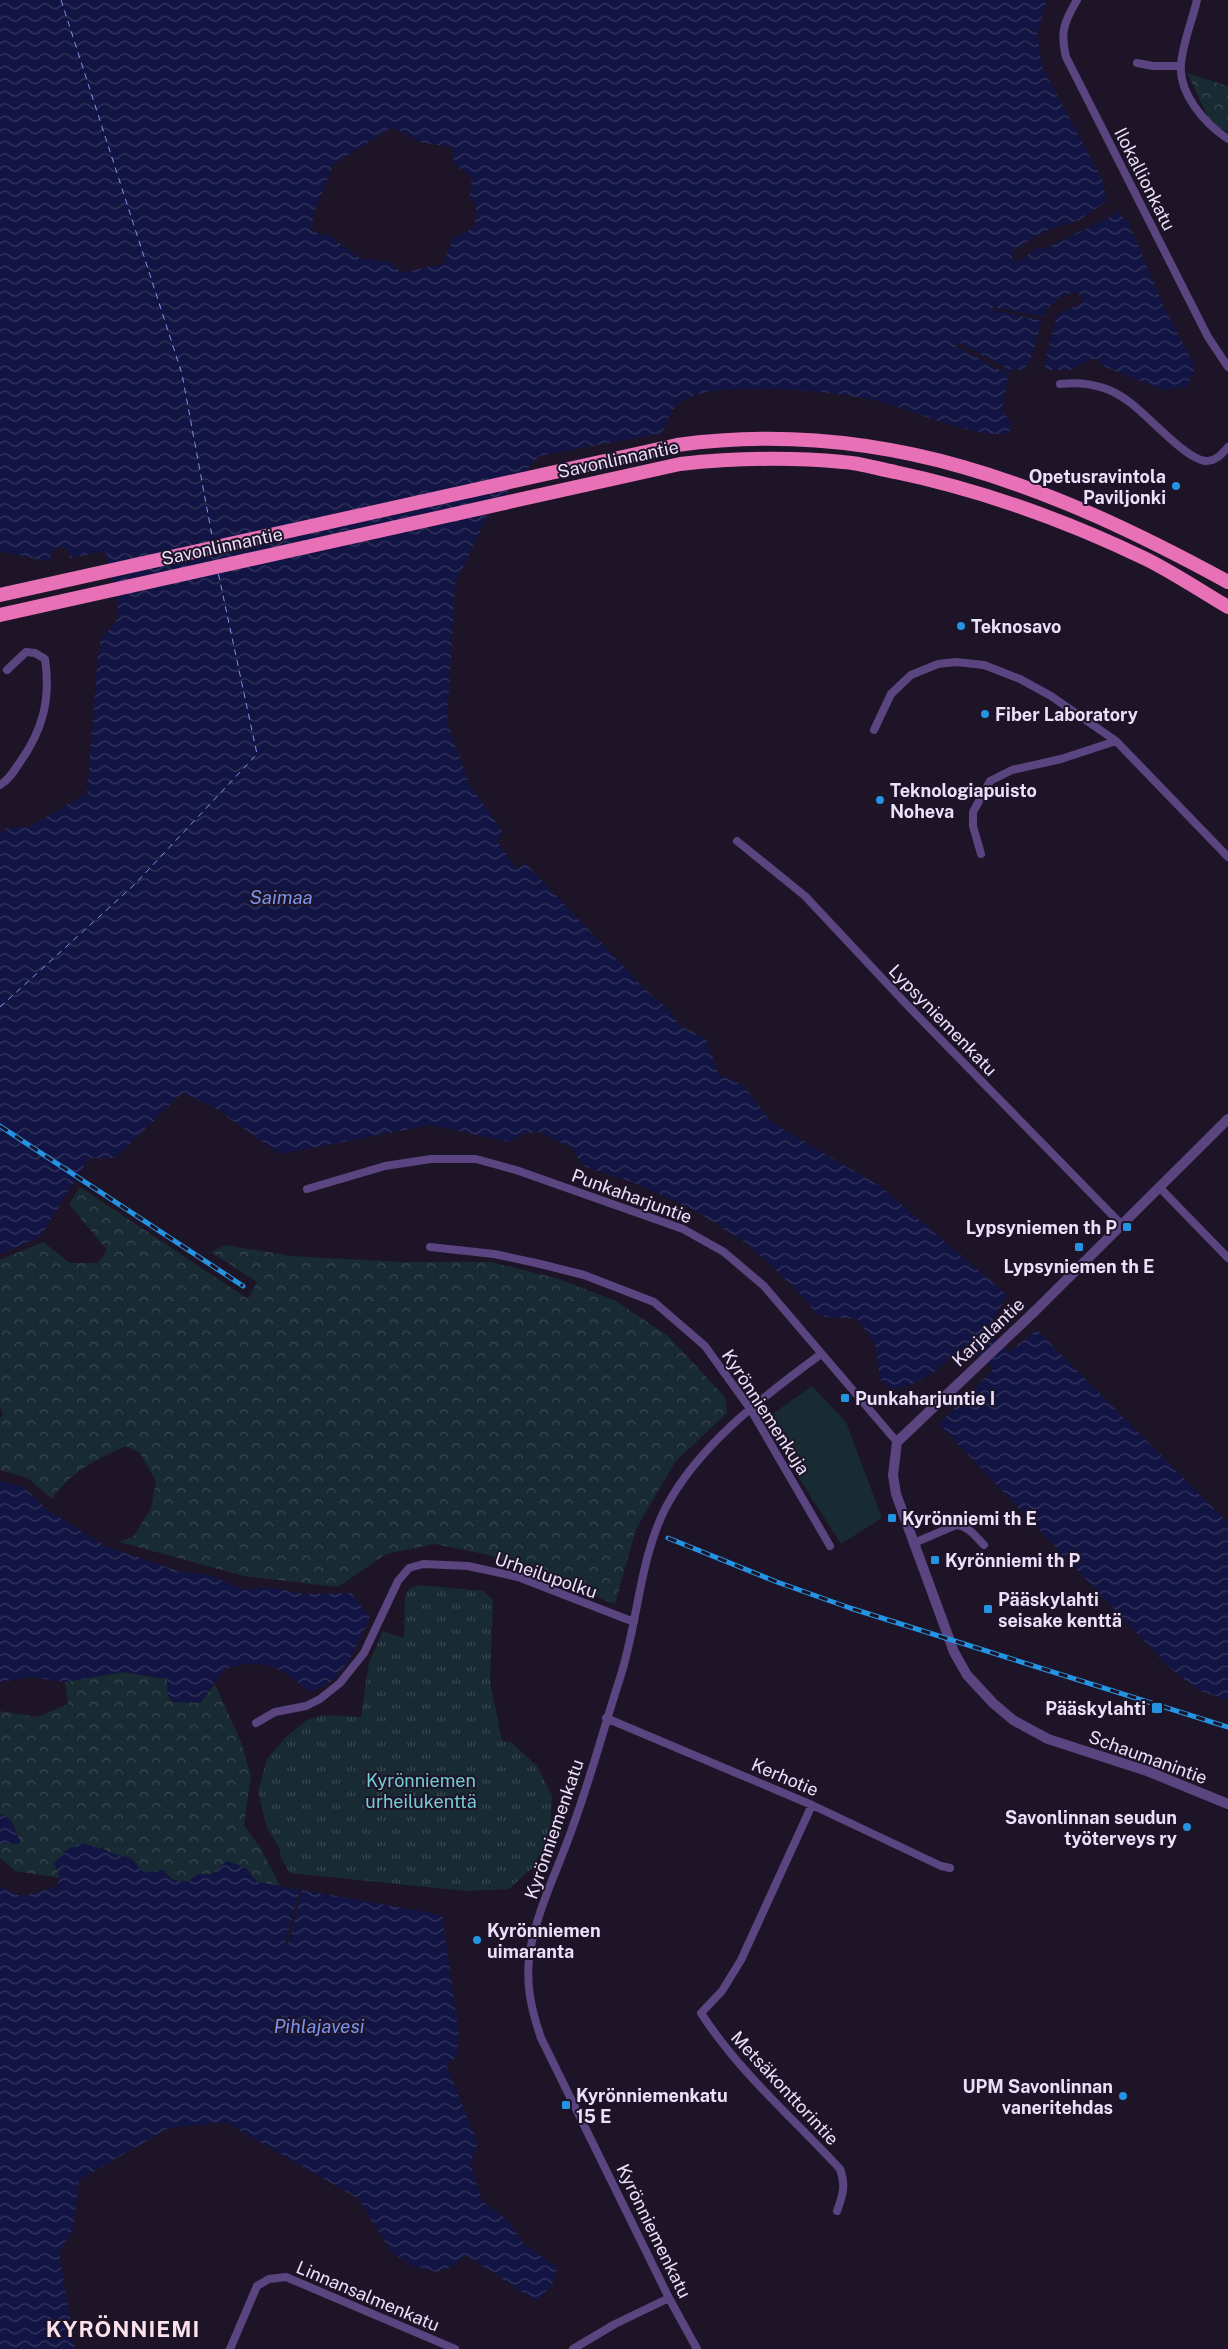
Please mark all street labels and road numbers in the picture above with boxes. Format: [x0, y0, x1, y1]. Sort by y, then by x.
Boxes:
street label: Ilokallionkatu [1110, 124, 1180, 234]
street label: Savonlinnantie [555, 436, 681, 482]
street label: Savonlinnantie [159, 523, 285, 569]
street label: Lypsyniemenkatu [884, 960, 1002, 1080]
street label: Punkaharjuntie [569, 1165, 695, 1227]
street label: Karjalantie [948, 1293, 1028, 1371]
street label: Kyrönniemenkuja [718, 1346, 814, 1478]
street label: Urheilupolku [492, 1548, 600, 1602]
street label: Schaumanintie [1086, 1726, 1210, 1788]
street label: Kerhotie [748, 1754, 822, 1800]
street label: Kyrönniemenkatu [520, 1756, 588, 1902]
street label: Metsäkonttorintie [727, 2027, 843, 2149]
street label: Kyrönniemenkatu [612, 2161, 696, 2301]
street label: Linnansalmenkatu [293, 2256, 443, 2336]

